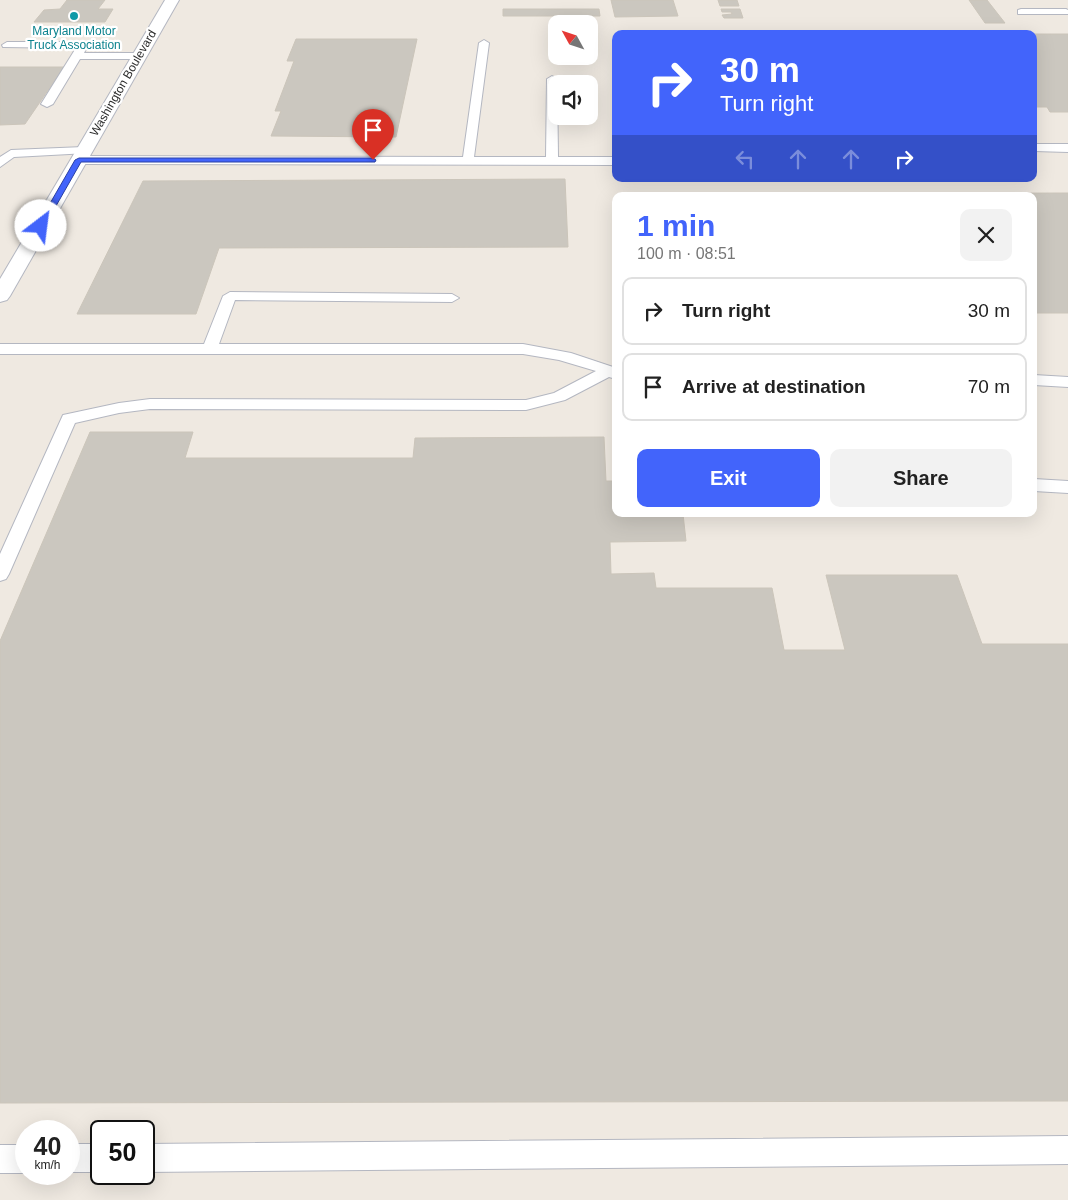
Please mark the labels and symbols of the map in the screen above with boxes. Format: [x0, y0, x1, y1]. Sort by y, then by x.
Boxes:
marker: Maryland Motor Truck Association [68, 10, 80, 22]
north arrow [548, 15, 598, 65]
place label: Maryland Motor Truck Association [27, 24, 121, 52]
street label: Washington Boulevard [87, 27, 159, 139]
pin [352, 109, 394, 160]
position arrow [14, 199, 66, 251]
speed limit sign: 50 [90, 1120, 155, 1185]

